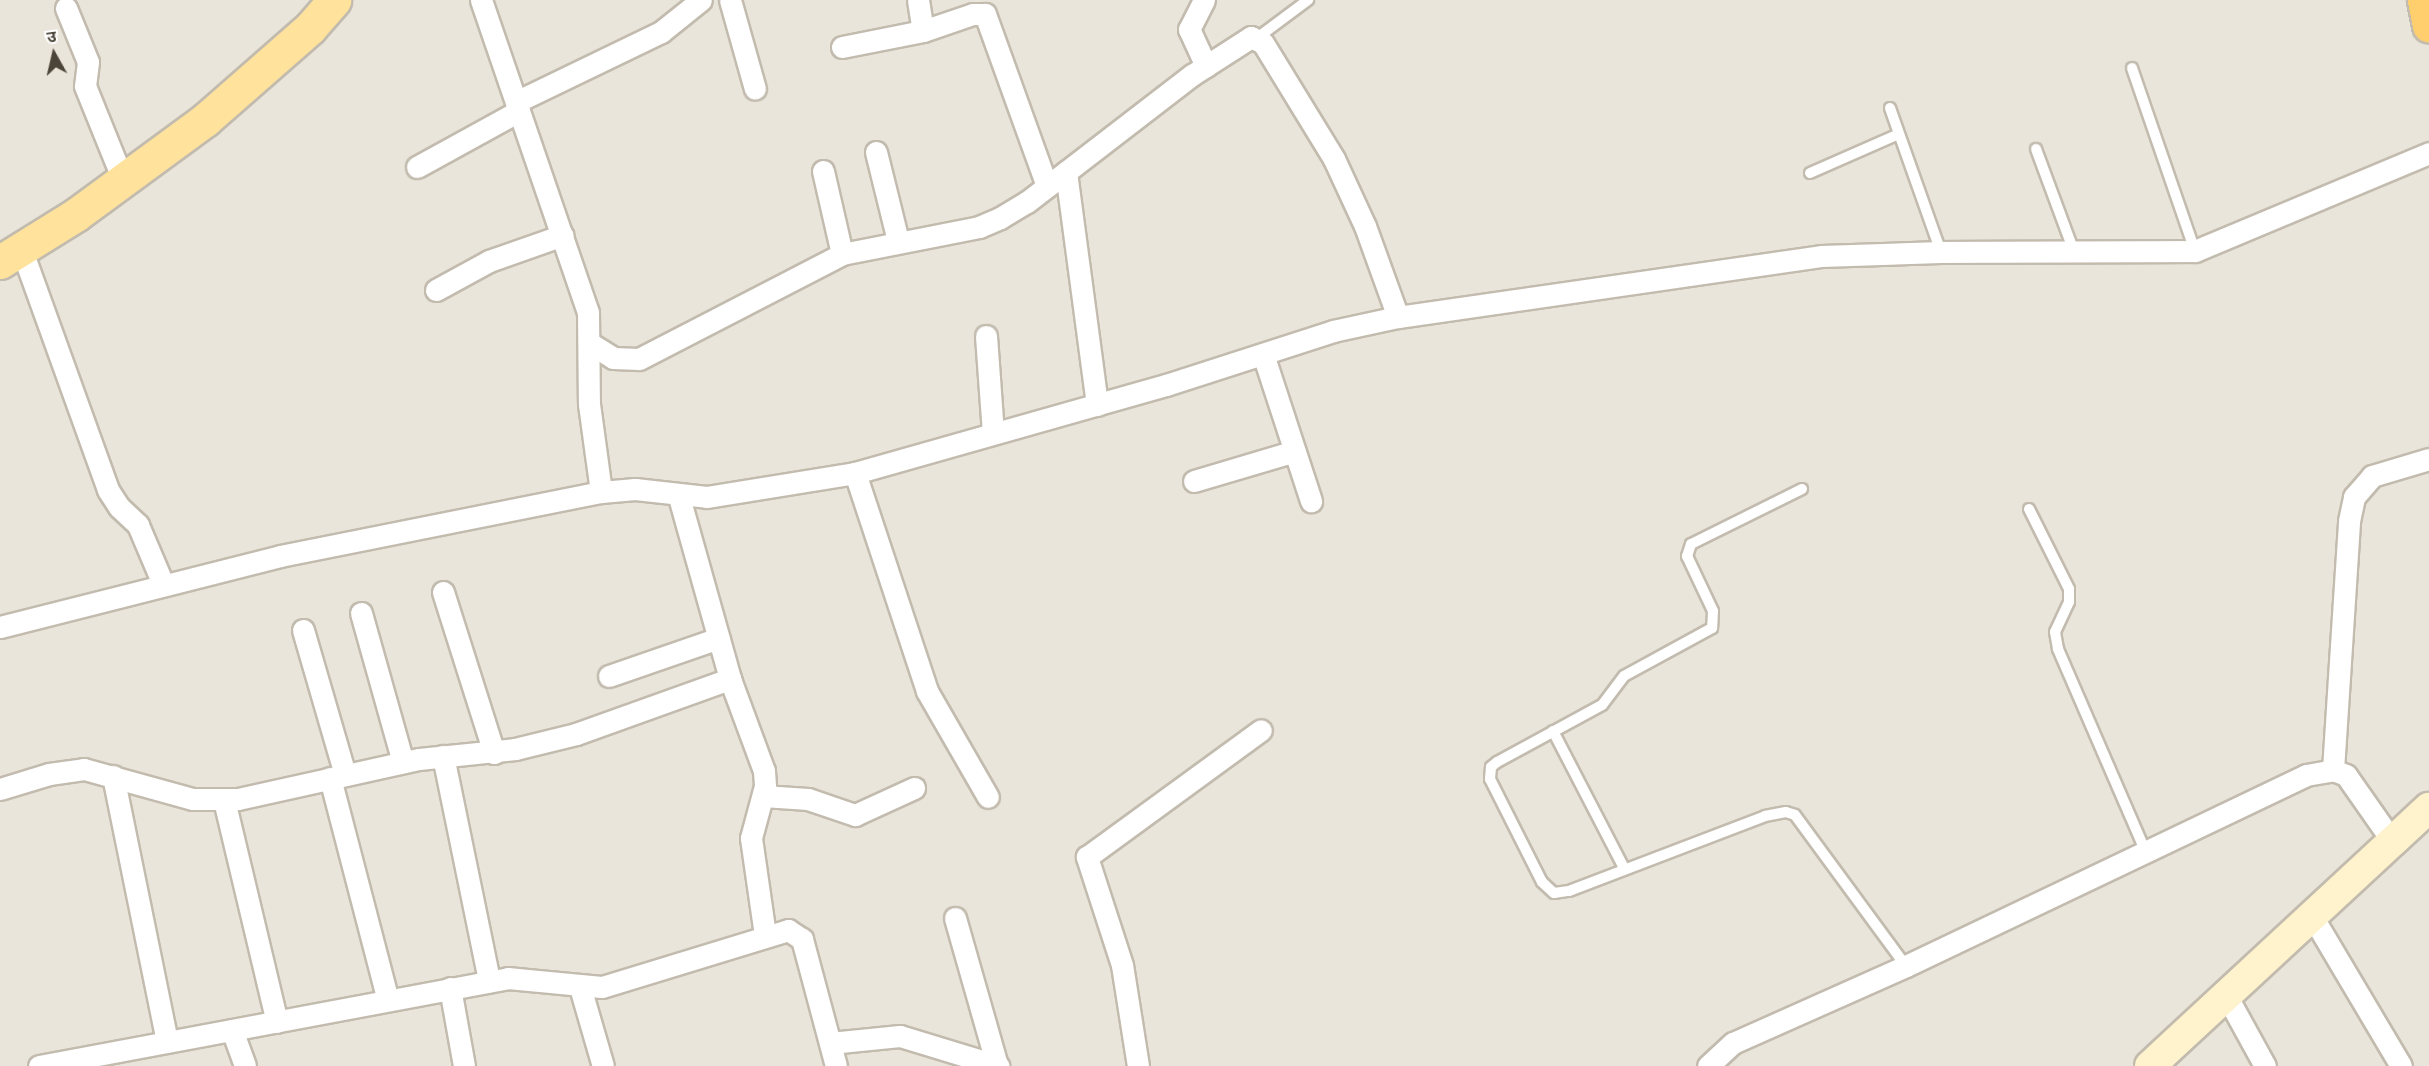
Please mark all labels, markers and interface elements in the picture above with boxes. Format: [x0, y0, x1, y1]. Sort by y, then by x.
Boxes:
north arrow [24, 24, 84, 84]
text: उ [45, 26, 57, 46]

